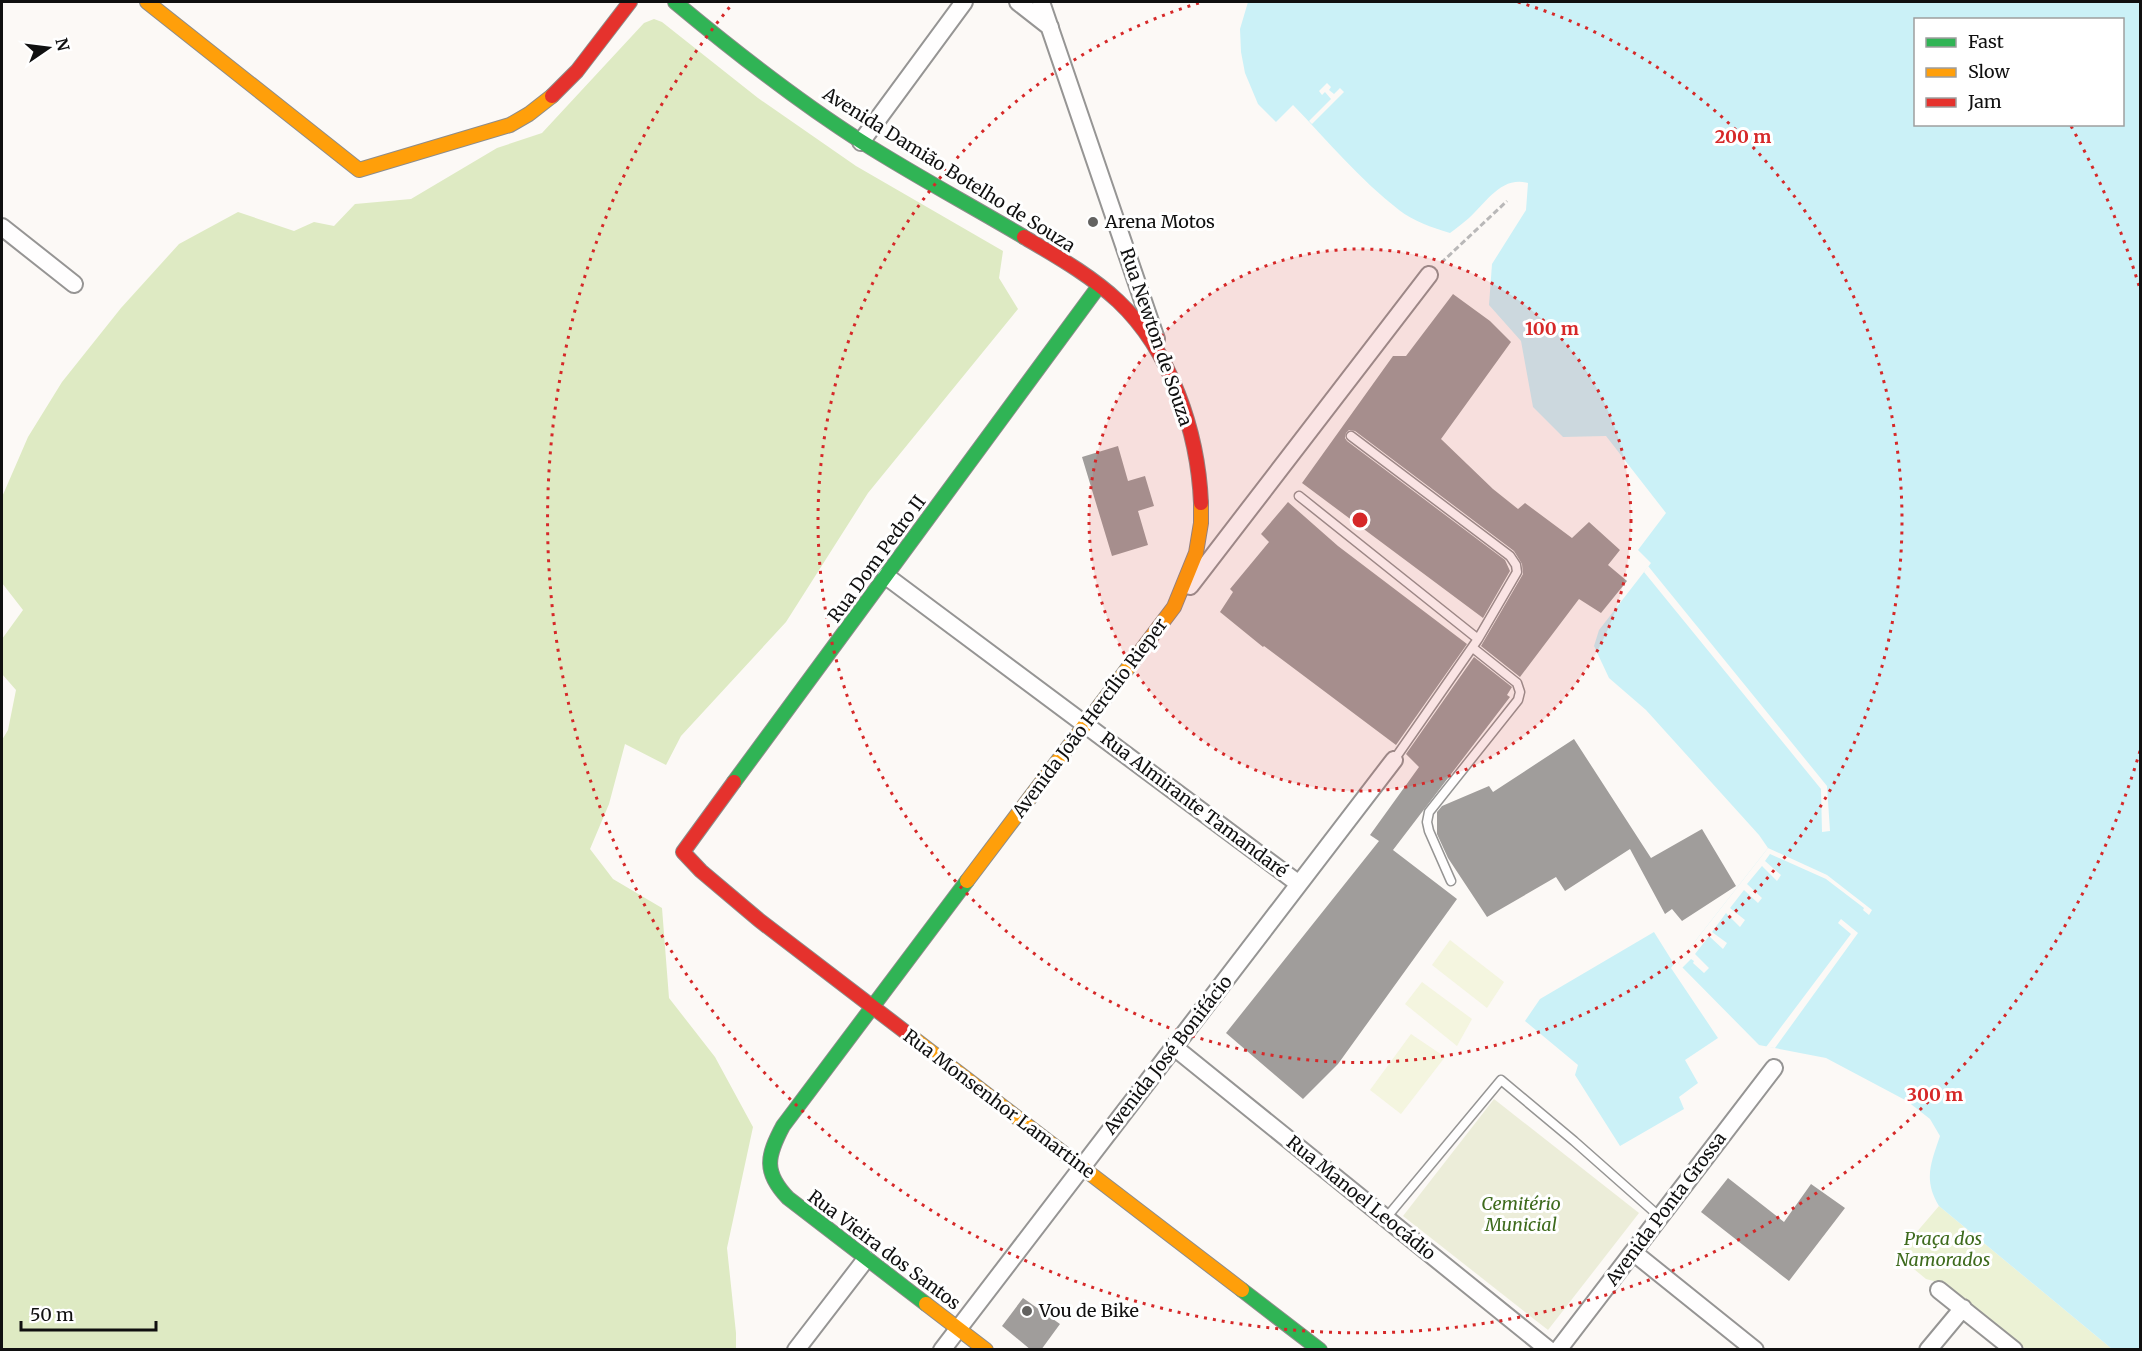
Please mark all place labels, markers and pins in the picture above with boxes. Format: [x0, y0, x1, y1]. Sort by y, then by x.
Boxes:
place label: Arena Motos [1104, 210, 1215, 233]
marker: Arena Motos [1086, 215, 1100, 229]
centre of rings [1350, 510, 1370, 530]
place label: Vou de Bike [1038, 1299, 1139, 1322]
marker: Vou de Bike [1020, 1304, 1034, 1318]

